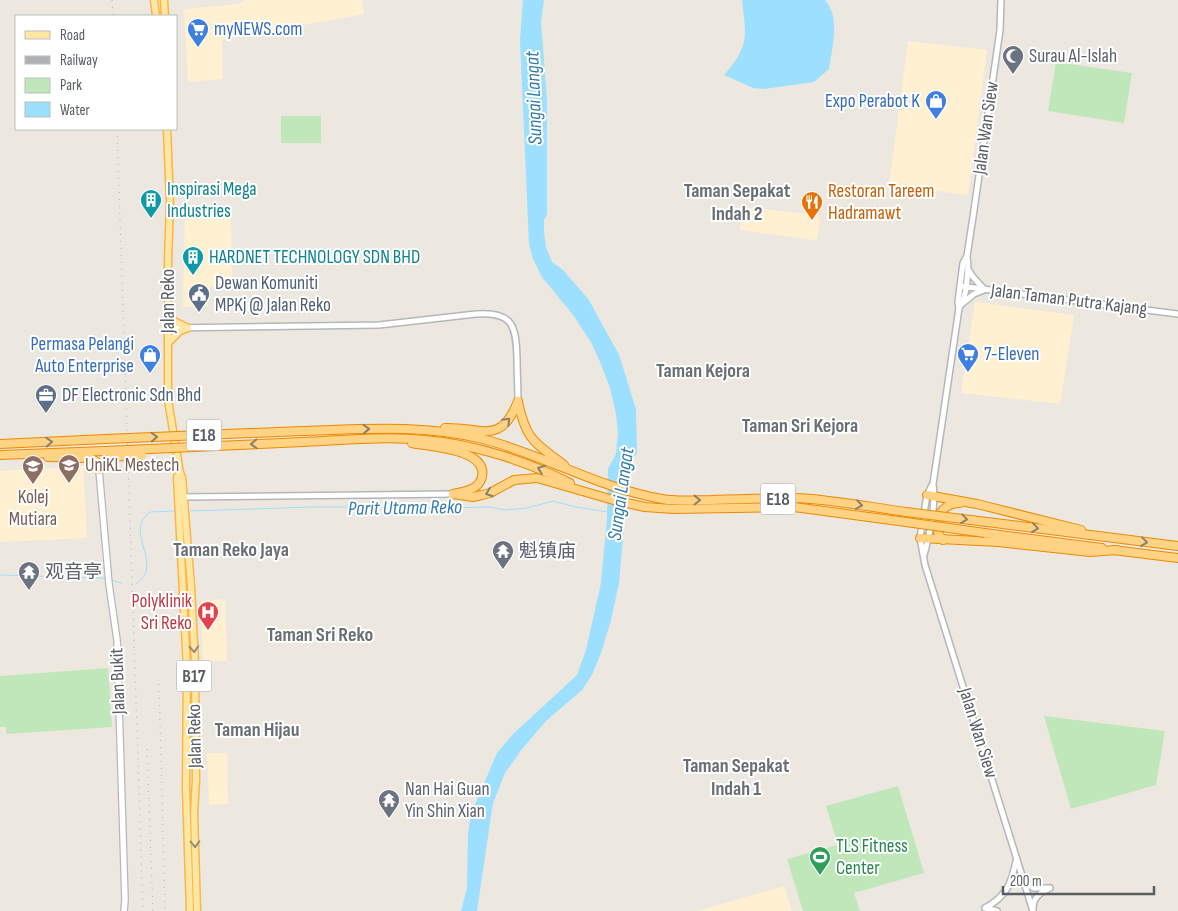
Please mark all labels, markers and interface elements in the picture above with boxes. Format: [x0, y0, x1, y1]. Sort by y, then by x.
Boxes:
legend [15, 15, 178, 130]
supermarket icon: myNEWS.com [186, 17, 210, 48]
place label: myNEWS.com [214, 18, 302, 41]
text: Road [60, 26, 85, 45]
mosque icon: Surau Al-Islah [1001, 44, 1025, 75]
place label: Surau Al-Islah [1029, 45, 1117, 68]
water label: Sungai Langat [520, 50, 548, 145]
text: Railway [60, 51, 98, 70]
text: Park [60, 76, 82, 95]
street label: Jalan Wan Siew [968, 80, 1004, 177]
shop icon: Expo Perabot K [924, 89, 948, 120]
place label: Expo Perabot K [825, 90, 920, 113]
text: Water [60, 101, 91, 120]
place label: Inspirasi Mega Industries [167, 178, 257, 223]
district label: Taman Sepakat Indah 2 [684, 179, 791, 226]
place label: Restoran Tareem Hadramawt [828, 180, 935, 225]
building icon: Inspirasi Mega Industries [139, 188, 163, 219]
restaurant icon: Restoran Tareem Hadramawt [800, 190, 824, 221]
building icon: HARDNET TECHNOLOGY SDN BHD [181, 245, 205, 276]
place label: HARDNET TECHNOLOGY SDN BHD [209, 246, 420, 269]
street label: Jalan Reko [157, 269, 180, 334]
place label: Dewan Komuniti MPKj @ Jalan Reko [215, 272, 331, 317]
street label: Jalan Taman Putra Kajang [989, 279, 1149, 321]
public building icon: Dewan Komuniti MPKj @ Jalan Reko [187, 282, 211, 313]
place label: Permasa Pelangi Auto Enterprise [31, 333, 134, 378]
supermarket icon: 7-Eleven [956, 342, 980, 373]
shop icon: Permasa Pelangi Auto Enterprise [138, 343, 162, 374]
place label: 7-Eleven [984, 343, 1039, 366]
district label: Taman Kejora [656, 359, 750, 383]
office icon: DF Electronic Sdn Bhd [34, 383, 58, 414]
place label: DF Electronic Sdn Bhd [62, 384, 201, 407]
district label: Taman Sri Kejora [742, 414, 858, 438]
one-way arrow [501, 418, 510, 427]
road number: E18 [186, 420, 222, 450]
one-way arrow [362, 423, 370, 434]
one-way arrow [150, 432, 158, 442]
one-way arrow [45, 436, 53, 447]
one-way arrow [250, 439, 258, 450]
water label: Sungai Langat [603, 445, 640, 542]
school or university icon: UniKL Mestech [57, 453, 81, 484]
school or university icon: Kolej Mutiara [21, 454, 45, 485]
place label: UniKL Mestech [85, 454, 179, 477]
one-way arrow [538, 465, 546, 475]
road number: E18 [760, 484, 796, 514]
place label: Kolej Mutiara [9, 486, 57, 531]
one-way arrow [485, 487, 494, 497]
water label: Parit Utama Reko [348, 495, 462, 521]
one-way arrow [694, 495, 701, 505]
one-way arrow [855, 499, 863, 510]
one-way arrow [960, 514, 968, 524]
one-way arrow [1032, 522, 1040, 533]
one-way arrow [1140, 536, 1148, 547]
district label: Taman Reko Jaya [173, 538, 289, 562]
temple icon: 魁镇庙 [491, 539, 515, 570]
place label: 魁镇庙 [519, 540, 576, 563]
temple icon: 观音亭 [17, 560, 41, 591]
place label: 观音亭 [45, 561, 102, 584]
place label: Polyklinik Sri Reko [132, 590, 193, 635]
hospital icon: Polyklinik Sri Reko [196, 600, 220, 631]
district label: Taman Sri Reko [267, 623, 373, 647]
one-way arrow [188, 645, 199, 653]
street label: Jalan Bukit [105, 647, 131, 715]
road number: B17 [176, 660, 212, 691]
street label: Jalan Wan Siew [953, 684, 1003, 781]
street label: Jalan Reko [183, 704, 207, 769]
district label: Taman Hijau [215, 718, 299, 742]
district label: Taman Sepakat Indah 1 [683, 754, 790, 801]
place label: Nan Hai Guan Yin Shin Xian [405, 778, 490, 823]
temple icon: Nan Hai Guan Yin Shin Xian [377, 788, 401, 819]
place label: TLS Fitness Center [836, 835, 908, 880]
one-way arrow [190, 840, 200, 848]
sports icon: TLS Fitness Center [808, 845, 832, 876]
scale bar [1003, 864, 1154, 896]
text: 200 m [1010, 872, 1042, 891]

